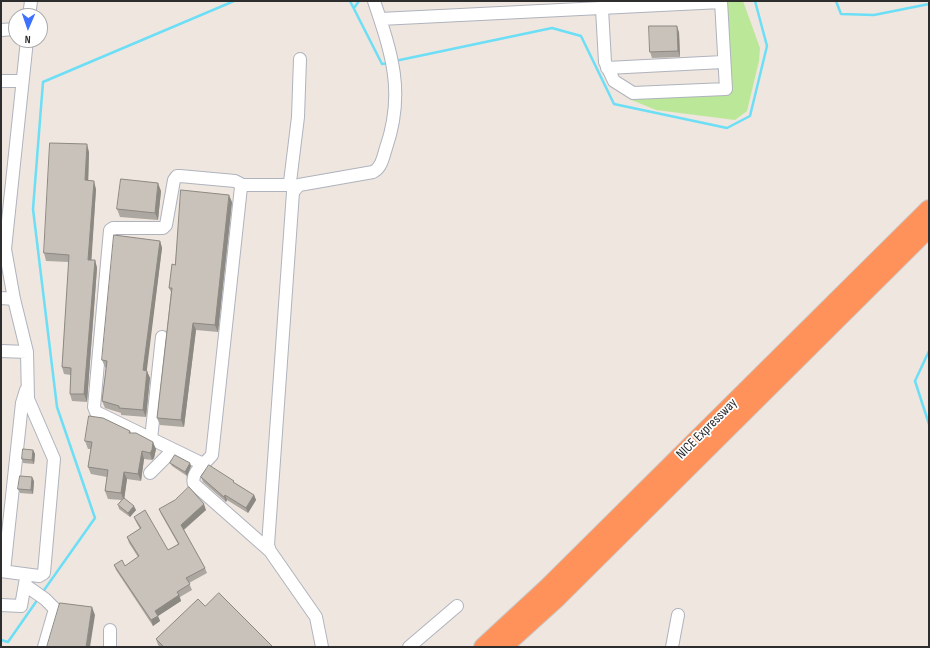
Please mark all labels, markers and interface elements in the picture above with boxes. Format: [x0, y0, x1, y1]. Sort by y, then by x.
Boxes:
north arrow [8, 8, 48, 48]
text: N [24, 33, 31, 46]
street label: NICE Expressway [673, 395, 741, 463]

